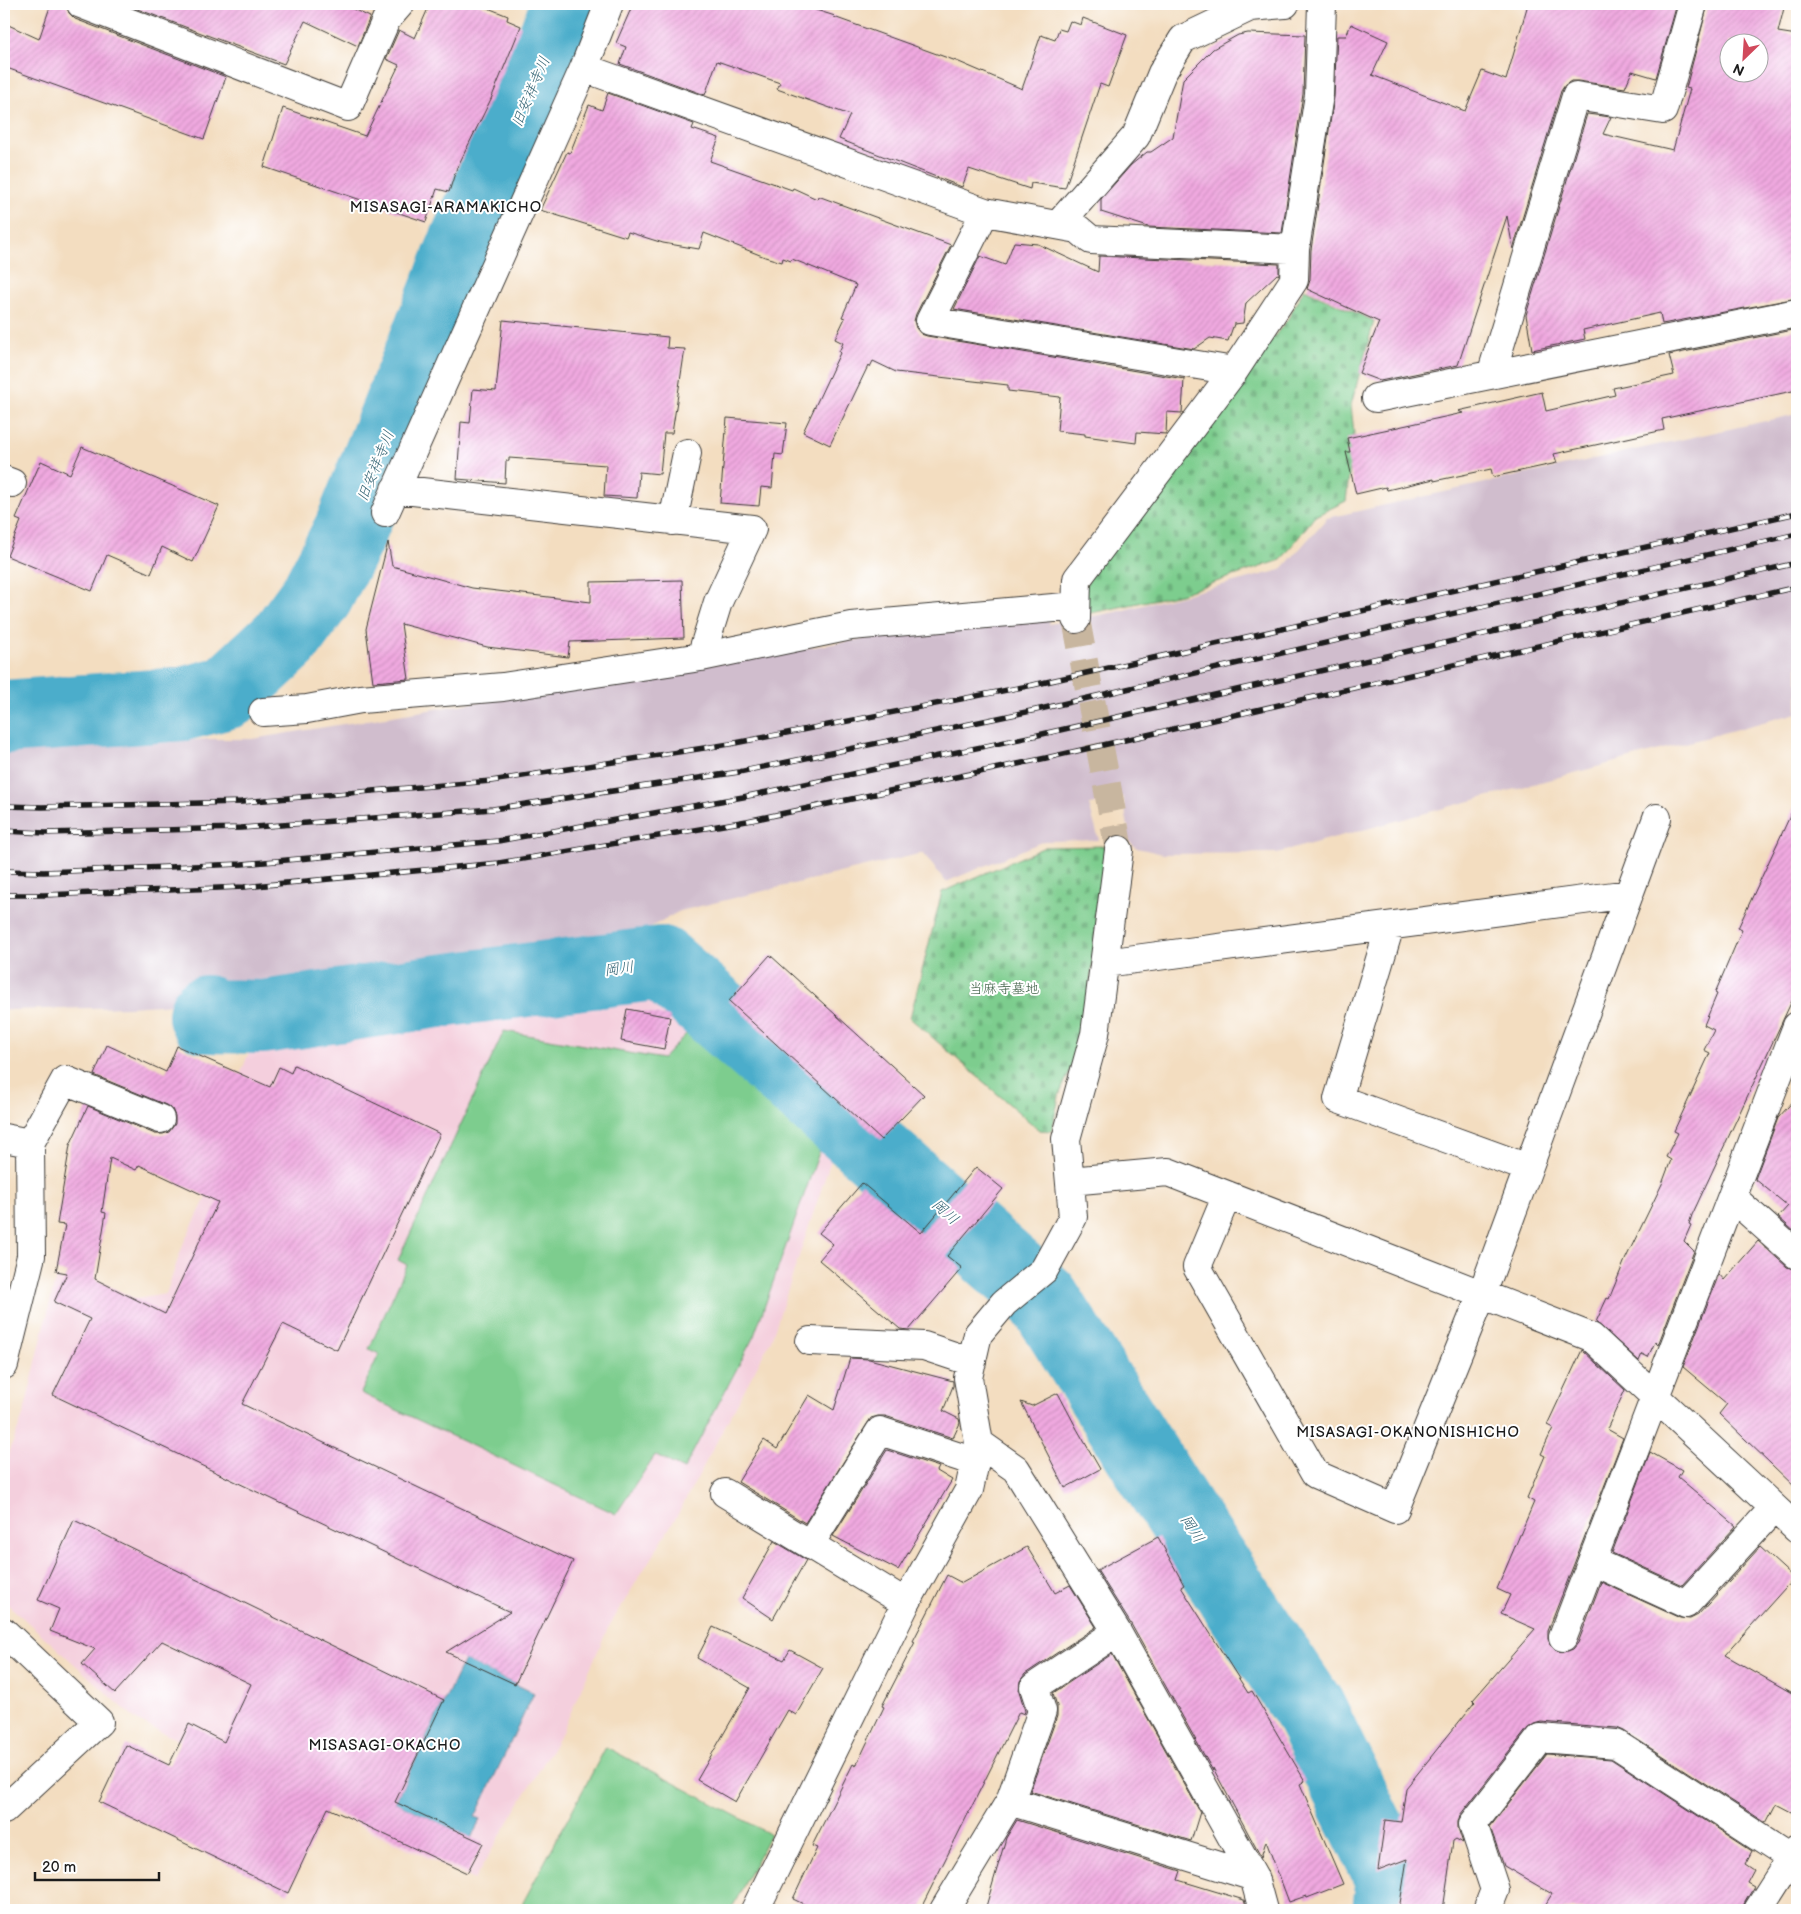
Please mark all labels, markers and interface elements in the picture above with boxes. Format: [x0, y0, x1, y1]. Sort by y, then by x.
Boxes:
north arrow [1718, 32, 1768, 82]
water label: 旧安祥寺川 [508, 54, 554, 130]
text: N [1730, 59, 1747, 79]
district label: MISASAGI-ARAMAKICHO [350, 198, 542, 217]
water label: 旧安祥寺川 [353, 428, 399, 504]
water label: 岡川 [603, 958, 635, 980]
park label: 当麻寺墓地 [969, 980, 1039, 997]
water label: 岡川 [927, 1195, 963, 1229]
district label: MISASAGI-OKANONISHICHO [1296, 1423, 1520, 1442]
water label: 岡川 [1176, 1511, 1208, 1547]
district label: MISASAGI-OKACHO [309, 1736, 461, 1755]
scale bar [35, 1849, 159, 1881]
text: 20 m [42, 1858, 76, 1877]

